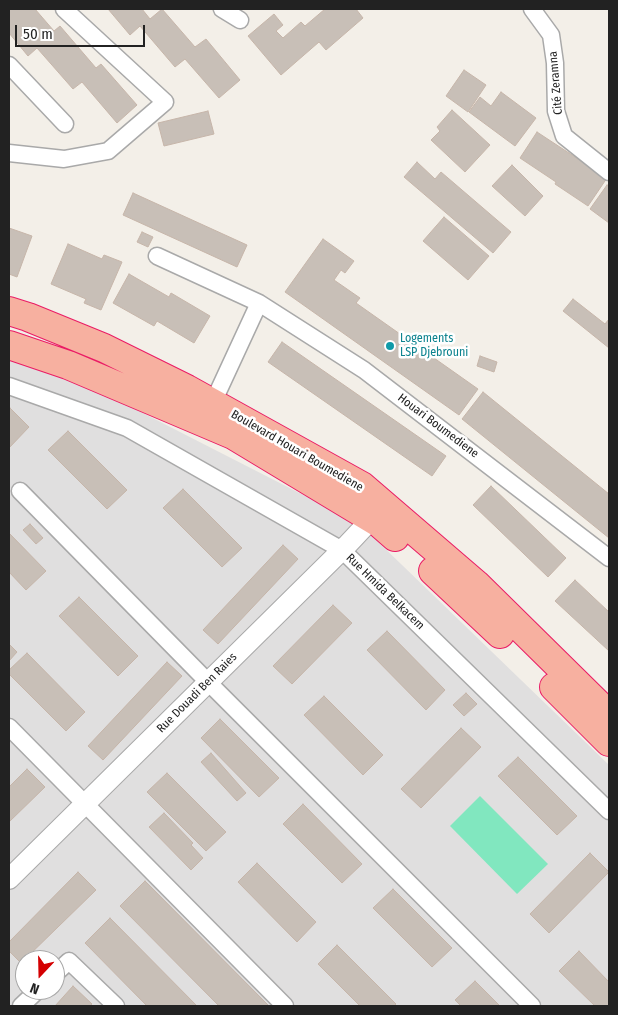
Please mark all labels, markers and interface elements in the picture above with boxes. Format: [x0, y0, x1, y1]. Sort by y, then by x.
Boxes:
scale bar [18, 15, 148, 47]
text: 50 m [23, 25, 53, 43]
street label: Cité Zeramna [546, 50, 566, 116]
place label: Logements LSP Djebrouni [400, 332, 468, 360]
marker: Logements LSP Djebrouni [384, 340, 396, 352]
street label: Houari Boumediene [395, 391, 481, 461]
street label: Boulevard Houari Boumediene [228, 407, 366, 495]
street label: Rue Hmida Belkacem [343, 551, 427, 633]
street label: Rue Douadi Ben Raies [154, 650, 240, 736]
north arrow [15, 950, 65, 1000]
text: N [28, 979, 42, 998]

